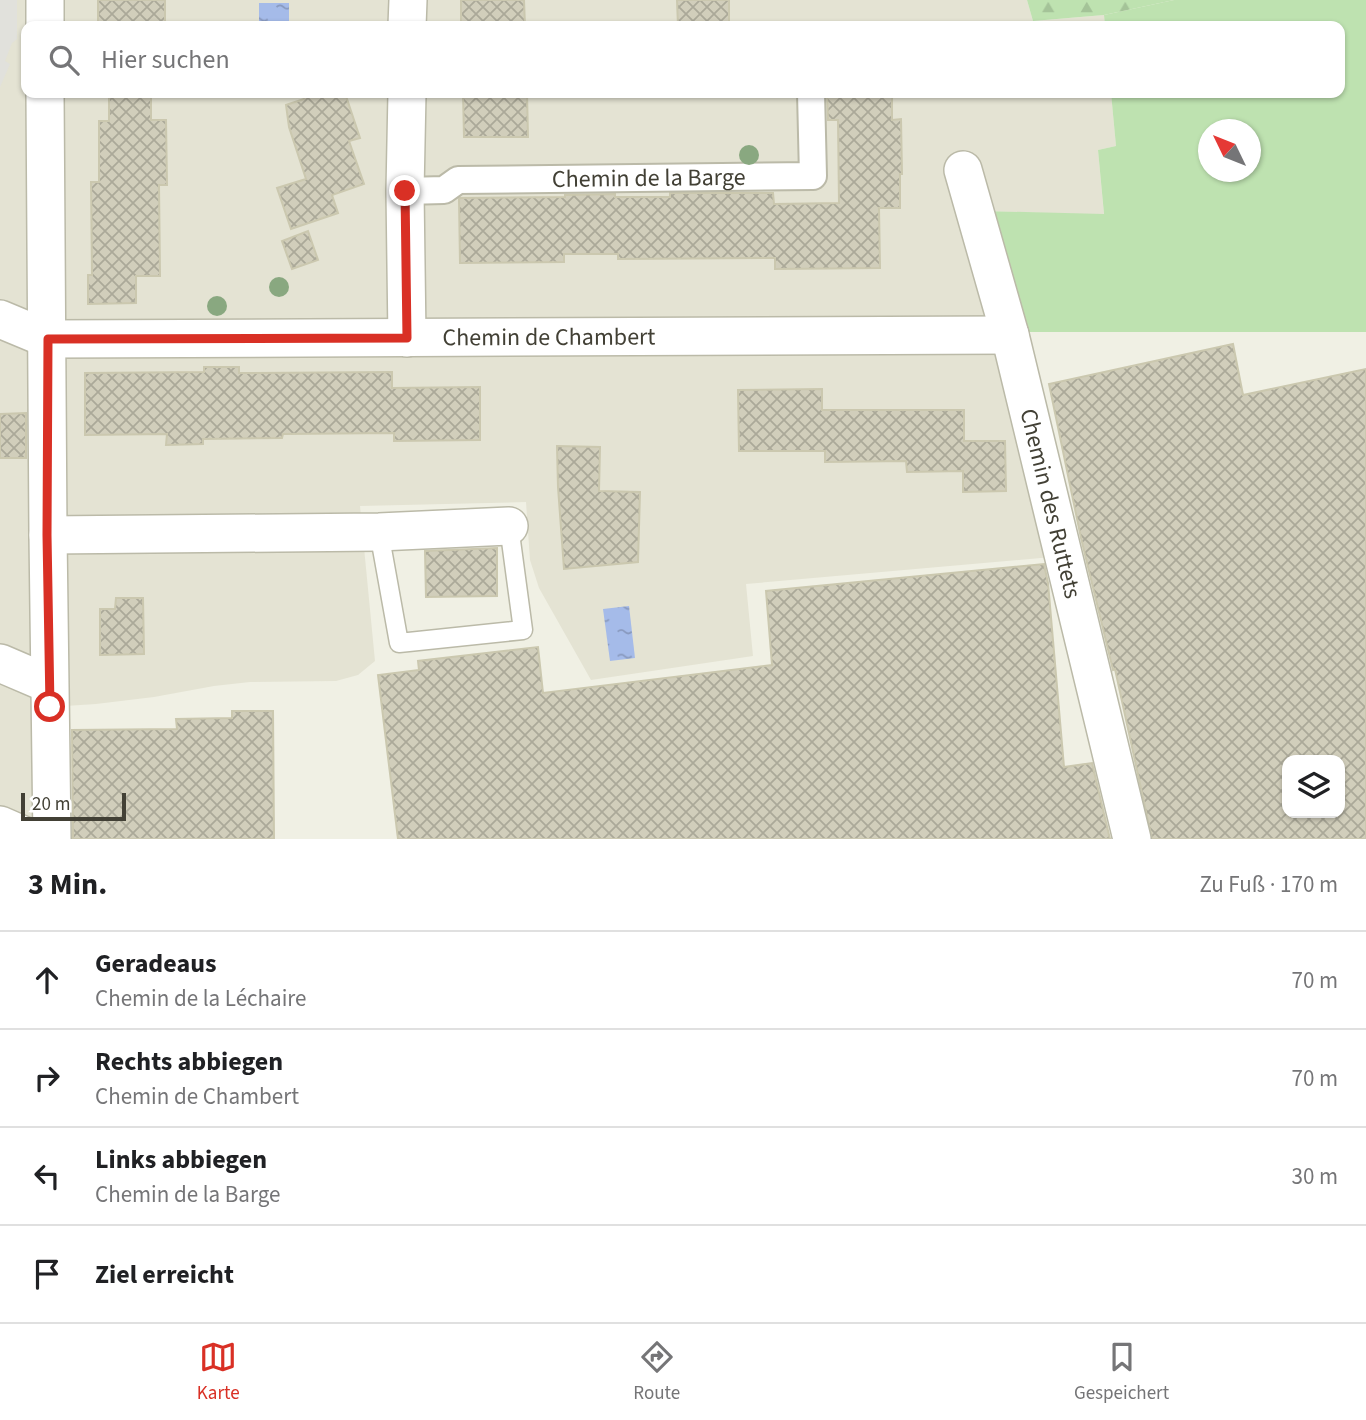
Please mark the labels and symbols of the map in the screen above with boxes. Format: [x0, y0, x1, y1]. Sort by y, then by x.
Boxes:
north arrow [1198, 119, 1261, 182]
street label: Chemin de la Barge [552, 159, 746, 196]
route end [389, 175, 420, 206]
street label: Chemin de Chambert [442, 319, 656, 355]
street label: Chemin des Ruttets [1011, 405, 1091, 602]
route start [34, 691, 65, 722]
scale bar [21, 790, 126, 822]

